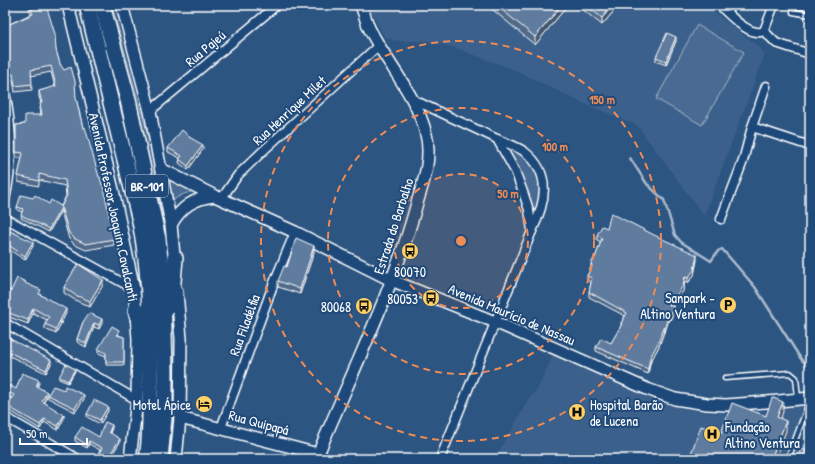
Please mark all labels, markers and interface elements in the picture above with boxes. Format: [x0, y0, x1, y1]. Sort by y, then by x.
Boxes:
street label: Rua Pajeú [181, 25, 230, 71]
street label: Rua Henrique Milet [248, 71, 331, 150]
text: 150 m [589, 91, 615, 108]
street label: Avenida Professor Joaquim Cavalcanti [84, 111, 143, 303]
text: 100 m [542, 138, 568, 155]
road number: BR-101 [126, 175, 168, 197]
street label: Estrada do Barbalho [368, 175, 418, 277]
text: 50 m [497, 185, 519, 202]
centre of rings [454, 234, 468, 248]
bus stop icon: 80070 [400, 241, 420, 261]
place label: 80070 [394, 262, 426, 281]
street label: Avenida Maurício de Nassau [446, 279, 579, 349]
bus stop icon: 80053 [421, 288, 441, 308]
place label: Sanpark - Altino Ventura [640, 288, 716, 323]
place label: 80053 [387, 289, 418, 308]
street label: Rua Filadélfia [224, 291, 264, 358]
parking icon: Sanpark - Altino Ventura [718, 295, 738, 315]
bus stop icon: 80068 [354, 296, 374, 316]
place label: 80068 [321, 297, 351, 316]
hotel icon: Motel Ápice [194, 394, 214, 414]
place label: Motel Ápice [133, 395, 191, 415]
place label: Hospital Barão de Lucena [590, 395, 663, 430]
hospital icon: Hospital Barão de Lucena [567, 402, 587, 422]
street label: Rua Quipapá [227, 405, 292, 440]
place label: Fundação Altino Ventura [724, 417, 800, 452]
scale bar [20, 420, 87, 446]
hospital icon: Fundação Altino Ventura [702, 424, 722, 444]
text: 50 m [26, 425, 47, 442]

